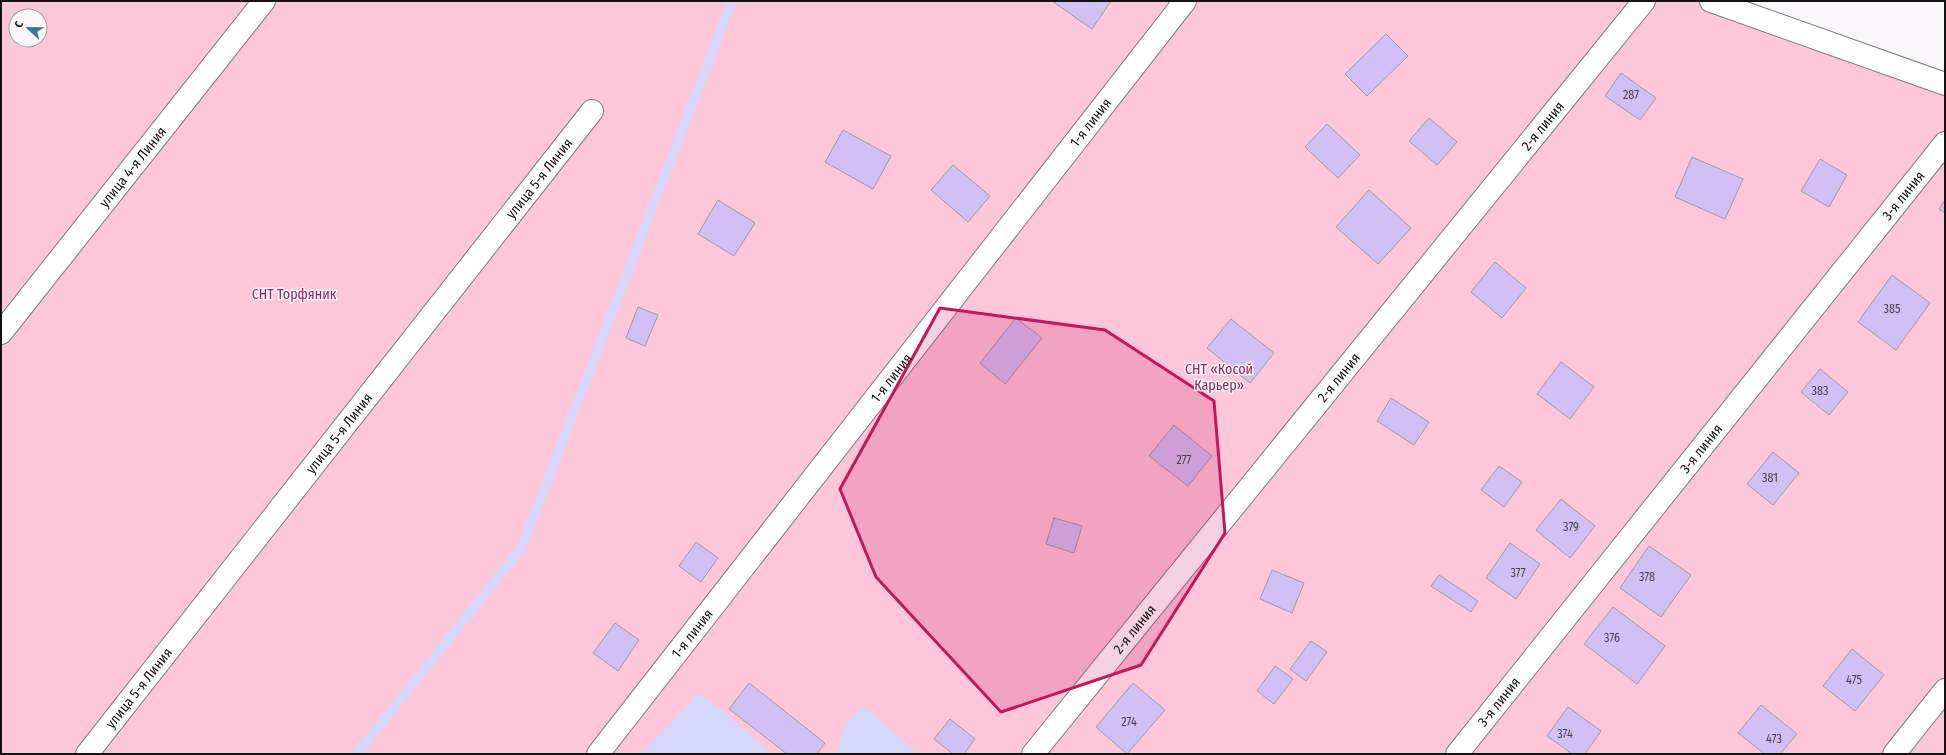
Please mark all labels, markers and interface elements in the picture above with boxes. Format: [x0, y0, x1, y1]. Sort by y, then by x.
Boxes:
north arrow [8, 8, 48, 48]
text: С [12, 19, 26, 30]
house number: 287 [1623, 88, 1639, 102]
street label: 1-я линия [1067, 95, 1115, 150]
street label: 2-я линия [1518, 98, 1568, 154]
street label: улица 4-я Линия [96, 123, 170, 211]
street label: улица 5-я Линия [503, 135, 576, 222]
street label: 3-я линия [1879, 168, 1928, 224]
park label: СНТ Торфяник [252, 286, 337, 303]
house number: 385 [1884, 302, 1901, 316]
street label: 1-я линия [867, 350, 916, 406]
street label: 2-я линия [1314, 350, 1364, 406]
park label: СНТ «Косой Карьер» [1185, 361, 1253, 394]
house number: 383 [1812, 384, 1828, 398]
street label: улица 5-я Линия [303, 390, 376, 477]
street label: 3-я линия [1677, 421, 1726, 477]
house number: 277 [1177, 453, 1192, 467]
house number: 381 [1762, 471, 1778, 485]
house number: 379 [1563, 520, 1579, 534]
house number: 377 [1510, 566, 1526, 580]
house number: 378 [1639, 570, 1655, 584]
street label: 2-я линия [1110, 601, 1160, 657]
street label: 1-я линия [668, 606, 717, 661]
house number: 376 [1604, 631, 1620, 645]
street label: улица 5-я Линия [102, 645, 176, 732]
house number: 475 [1846, 673, 1862, 687]
street label: 3-я линия [1474, 674, 1524, 730]
house number: 274 [1121, 715, 1137, 729]
house number: 374 [1557, 727, 1573, 741]
house number: 473 [1766, 732, 1782, 746]

